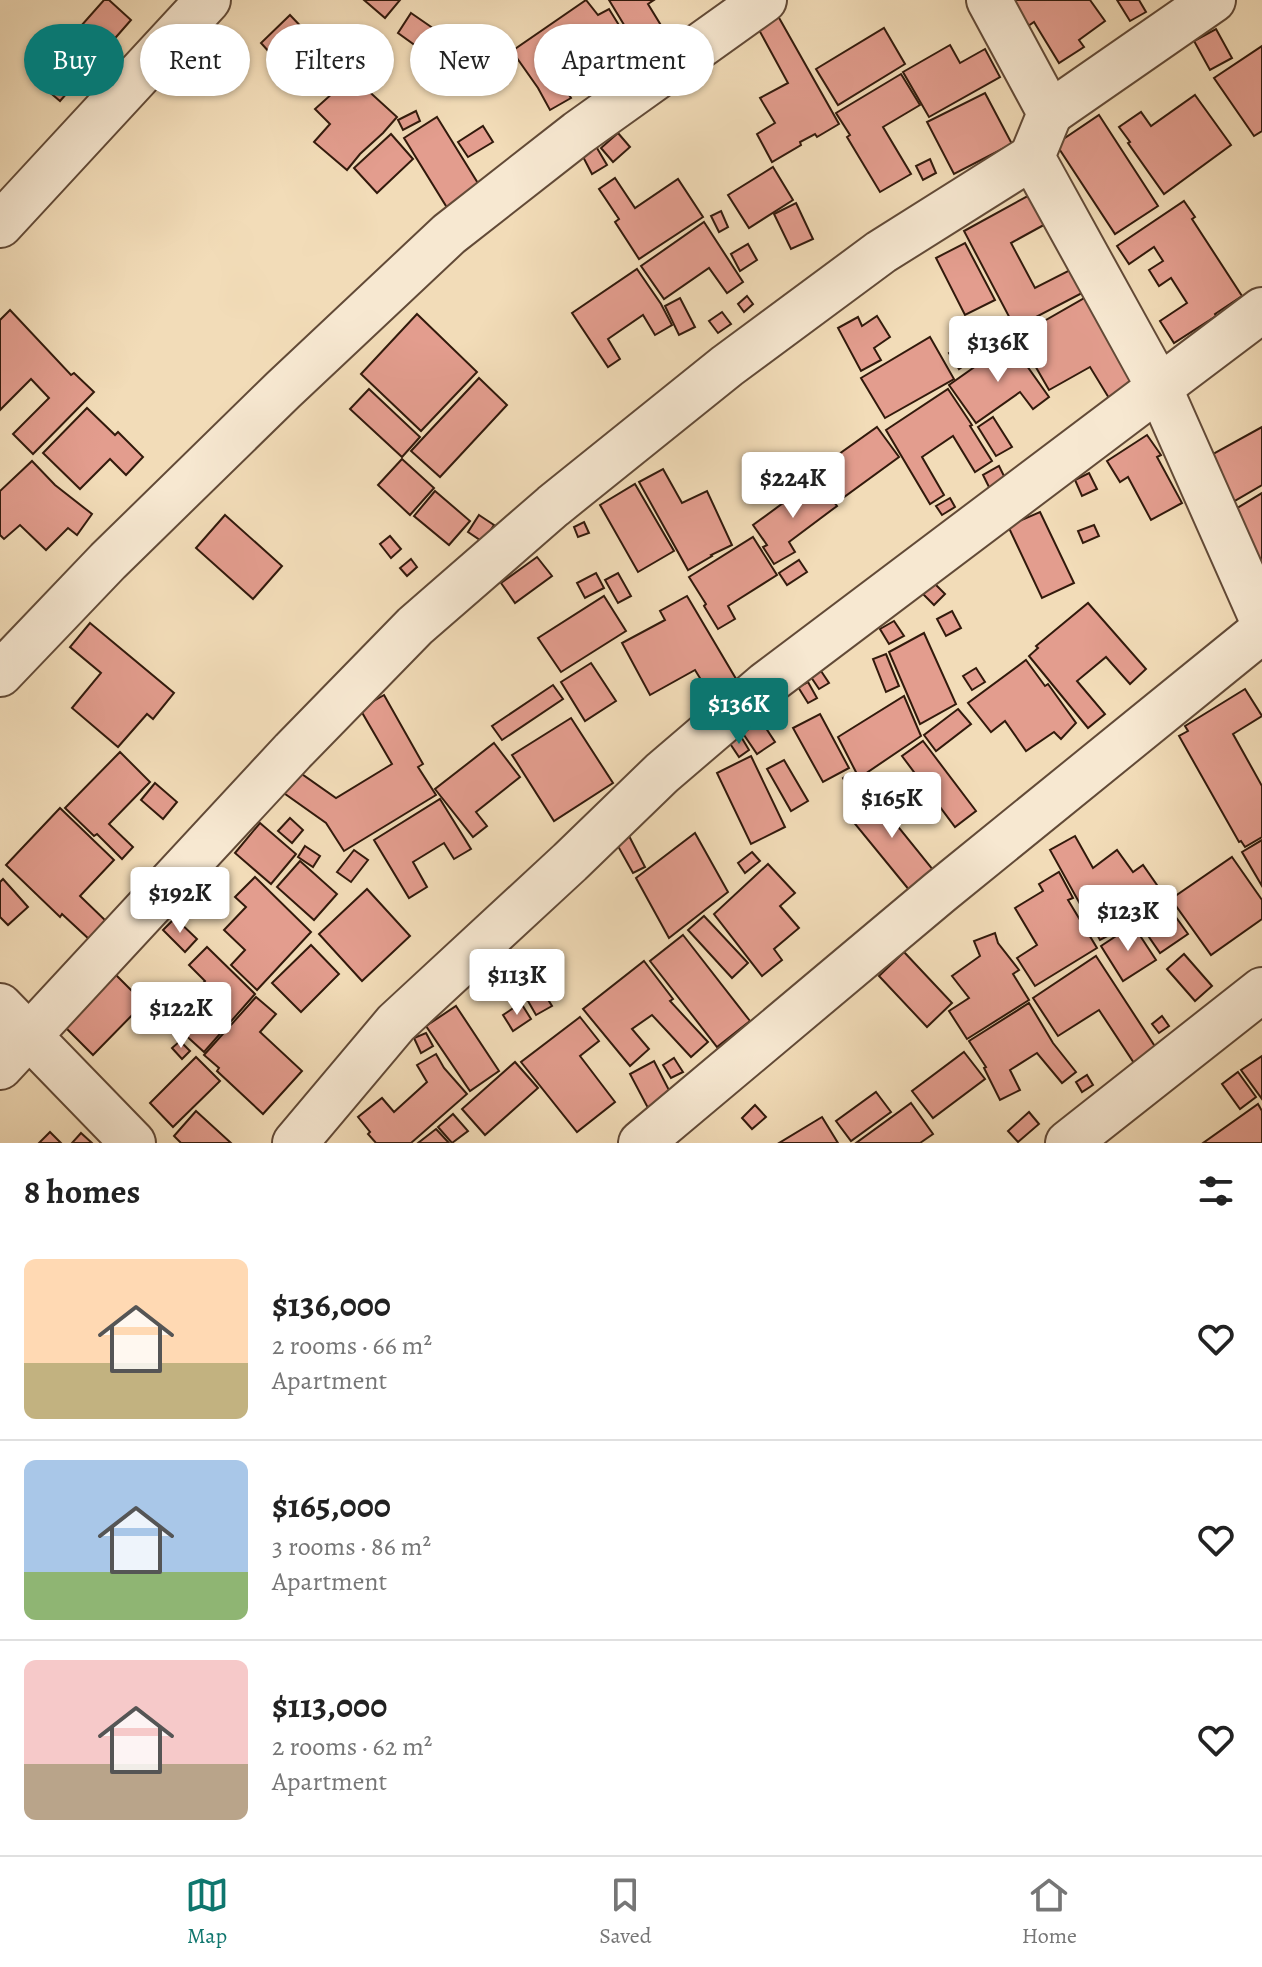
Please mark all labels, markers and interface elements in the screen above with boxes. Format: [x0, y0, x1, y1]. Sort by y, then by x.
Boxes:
chip: Buy [24, 24, 124, 96]
chip: Rent [140, 24, 250, 96]
chip: Filters [266, 24, 394, 96]
chip: New [410, 24, 518, 96]
chip: Apartment [534, 24, 714, 96]
pin: $136K [942, 316, 1054, 384]
text: $136K [967, 324, 1029, 359]
pin: $224K [737, 452, 849, 520]
text: $224K [760, 460, 826, 495]
pin: $136K [683, 678, 795, 746]
text: $136K [708, 686, 770, 721]
pin: $165K [836, 772, 948, 840]
text: $165K [861, 780, 923, 815]
pin: $192K [124, 867, 236, 935]
text: $192K [148, 875, 212, 910]
pin: $123K [1072, 885, 1184, 953]
text: $123K [1097, 893, 1159, 928]
pin: $113K [461, 949, 573, 1017]
text: $113K [488, 957, 547, 992]
pin: $122K [125, 982, 237, 1050]
text: $122K [149, 990, 213, 1025]
text: 8 homes [24, 1168, 140, 1215]
icon: filters [1194, 1169, 1238, 1213]
text: $136,000 [272, 1281, 391, 1328]
icon: home [88, 1291, 184, 1387]
icon: heart [1194, 1317, 1238, 1361]
text: 2 rooms · 66 m² [272, 1328, 432, 1363]
text: Apartment [272, 1363, 387, 1398]
text: $165,000 [272, 1482, 391, 1529]
icon: home [88, 1492, 184, 1588]
icon: heart [1194, 1518, 1238, 1562]
text: 3 rooms · 86 m² [272, 1529, 431, 1564]
text: Apartment [272, 1564, 387, 1599]
text: $113,000 [272, 1682, 387, 1729]
icon: home [88, 1692, 184, 1788]
icon: heart [1194, 1718, 1238, 1762]
text: 2 rooms · 62 m² [272, 1729, 432, 1764]
text: Apartment [272, 1764, 387, 1799]
tab: Map [185, 1873, 229, 1951]
tab: Saved [599, 1873, 651, 1951]
tab: Home [1022, 1873, 1077, 1951]

